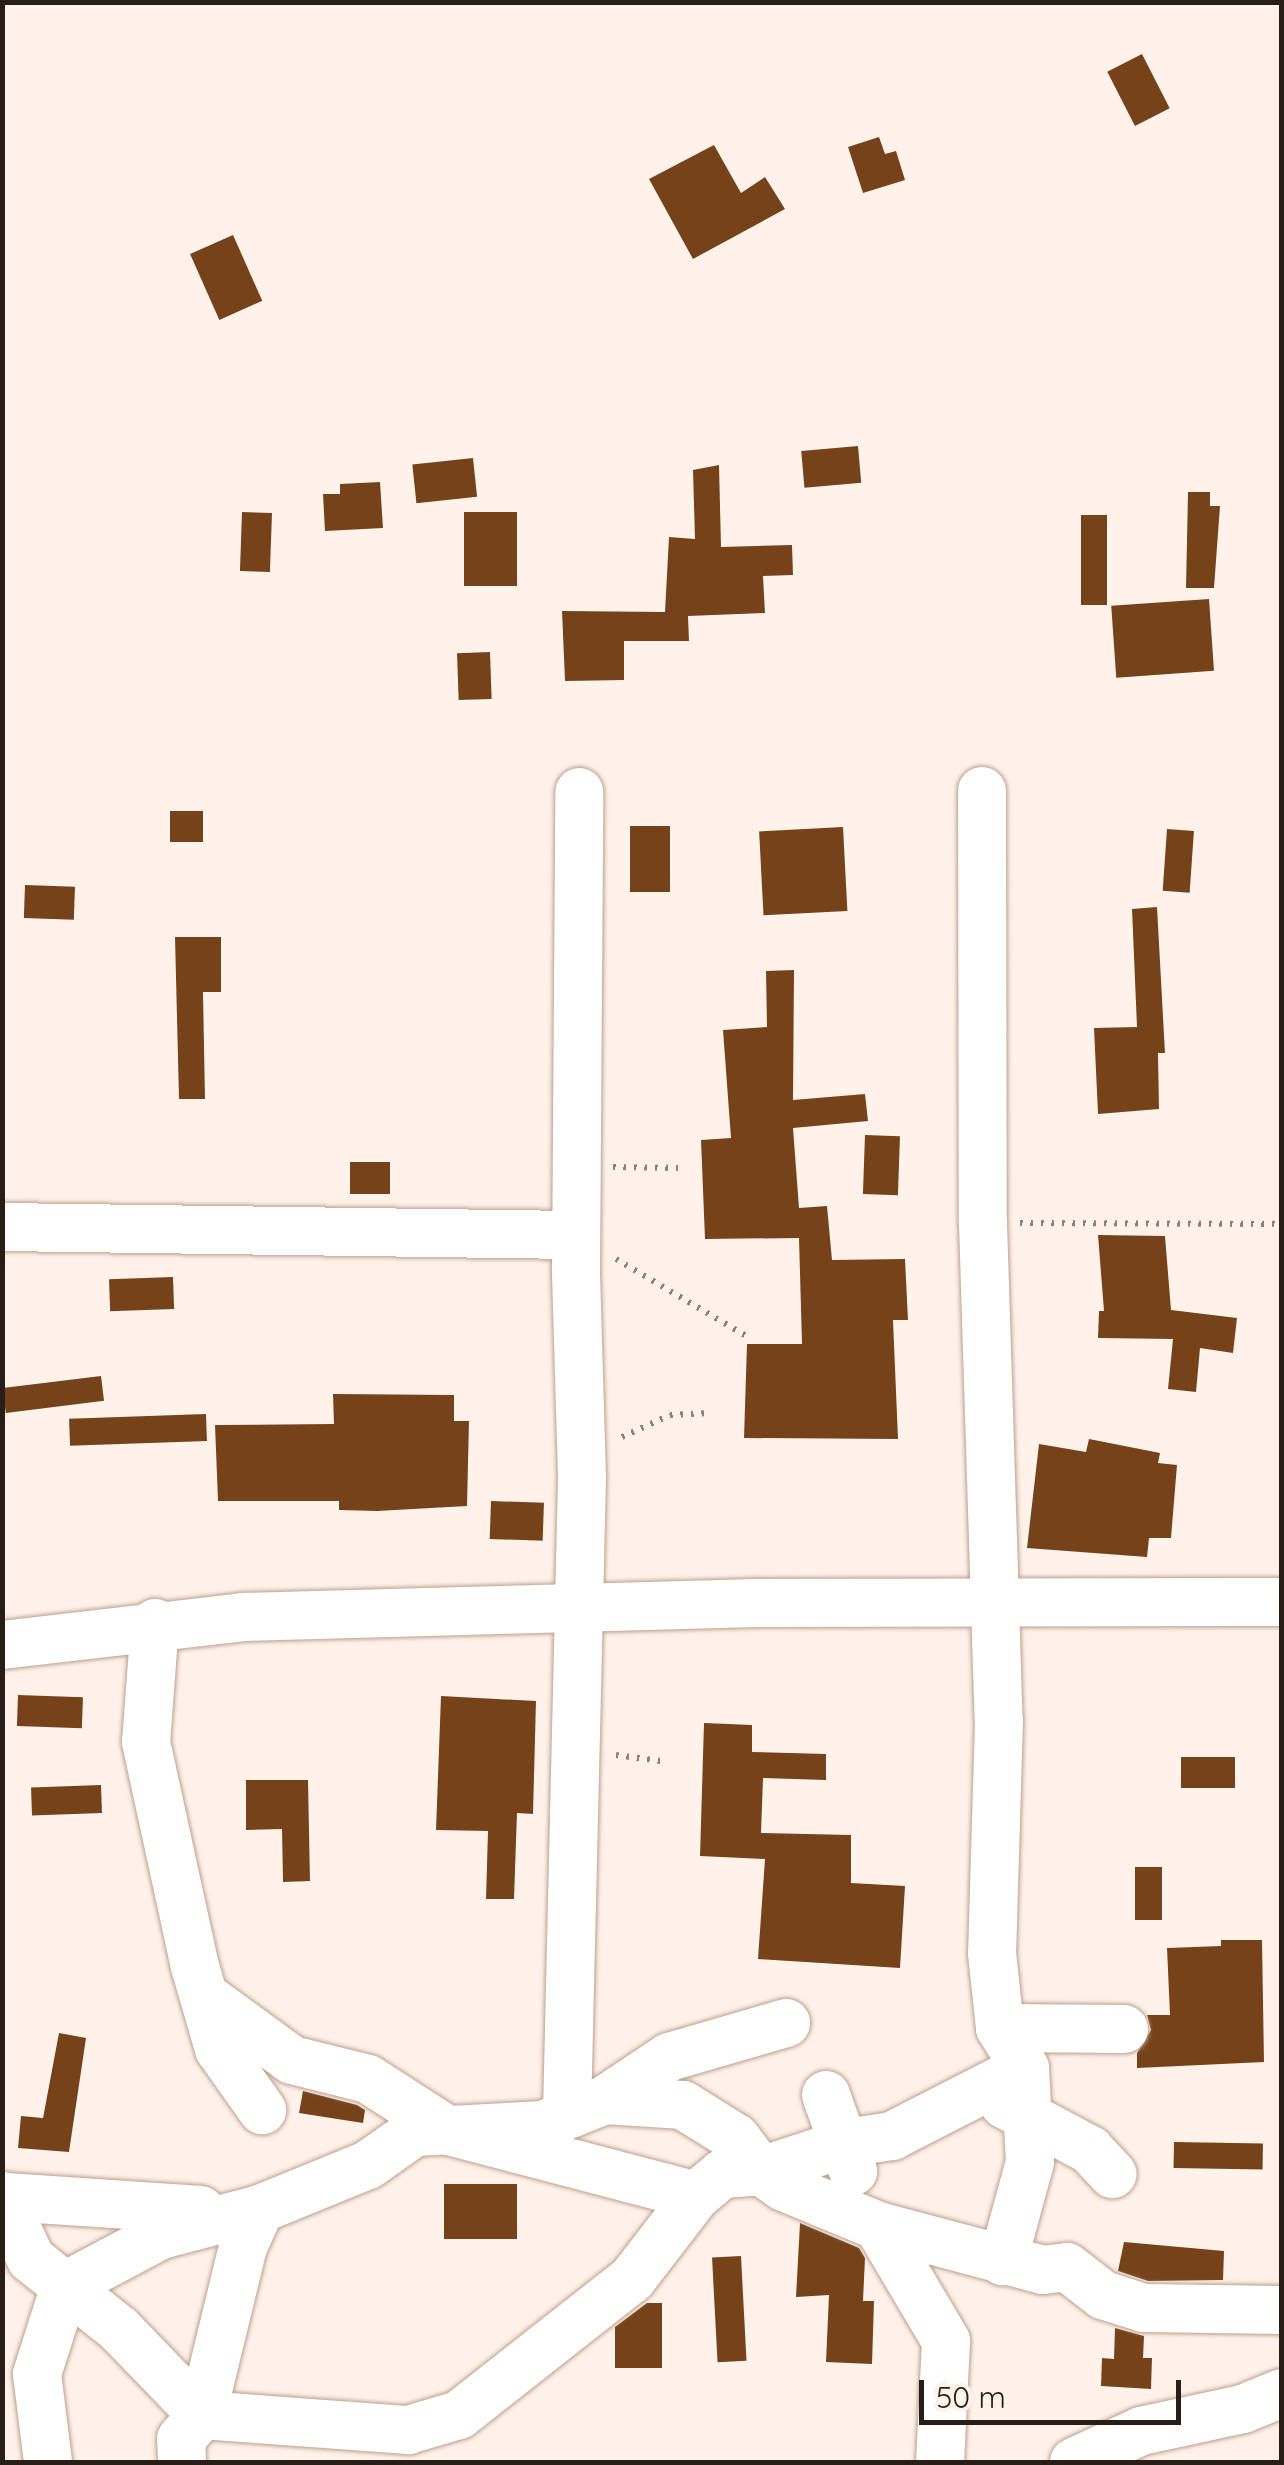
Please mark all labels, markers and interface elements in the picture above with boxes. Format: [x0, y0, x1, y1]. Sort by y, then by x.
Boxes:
scale bar [924, 2360, 1186, 2422]
text: 50 m [936, 2378, 1006, 2416]

